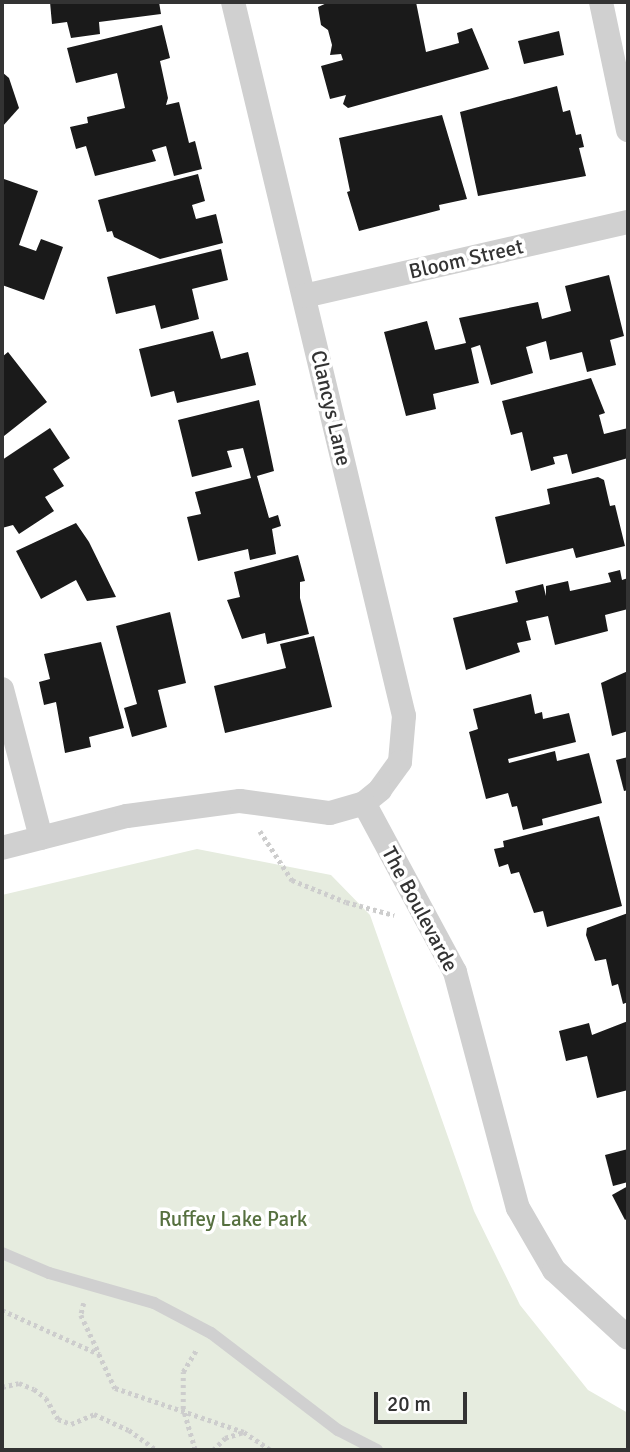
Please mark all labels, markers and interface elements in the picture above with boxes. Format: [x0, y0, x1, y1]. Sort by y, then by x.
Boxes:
street label: Bloom Street [406, 234, 526, 284]
street label: Clancys Lane [305, 348, 357, 468]
street label: The Boulevarde [377, 842, 463, 976]
park label: Ruffey Lake Park [159, 1206, 307, 1232]
scale bar [378, 1378, 471, 1422]
text: 20 m [387, 1391, 431, 1417]

